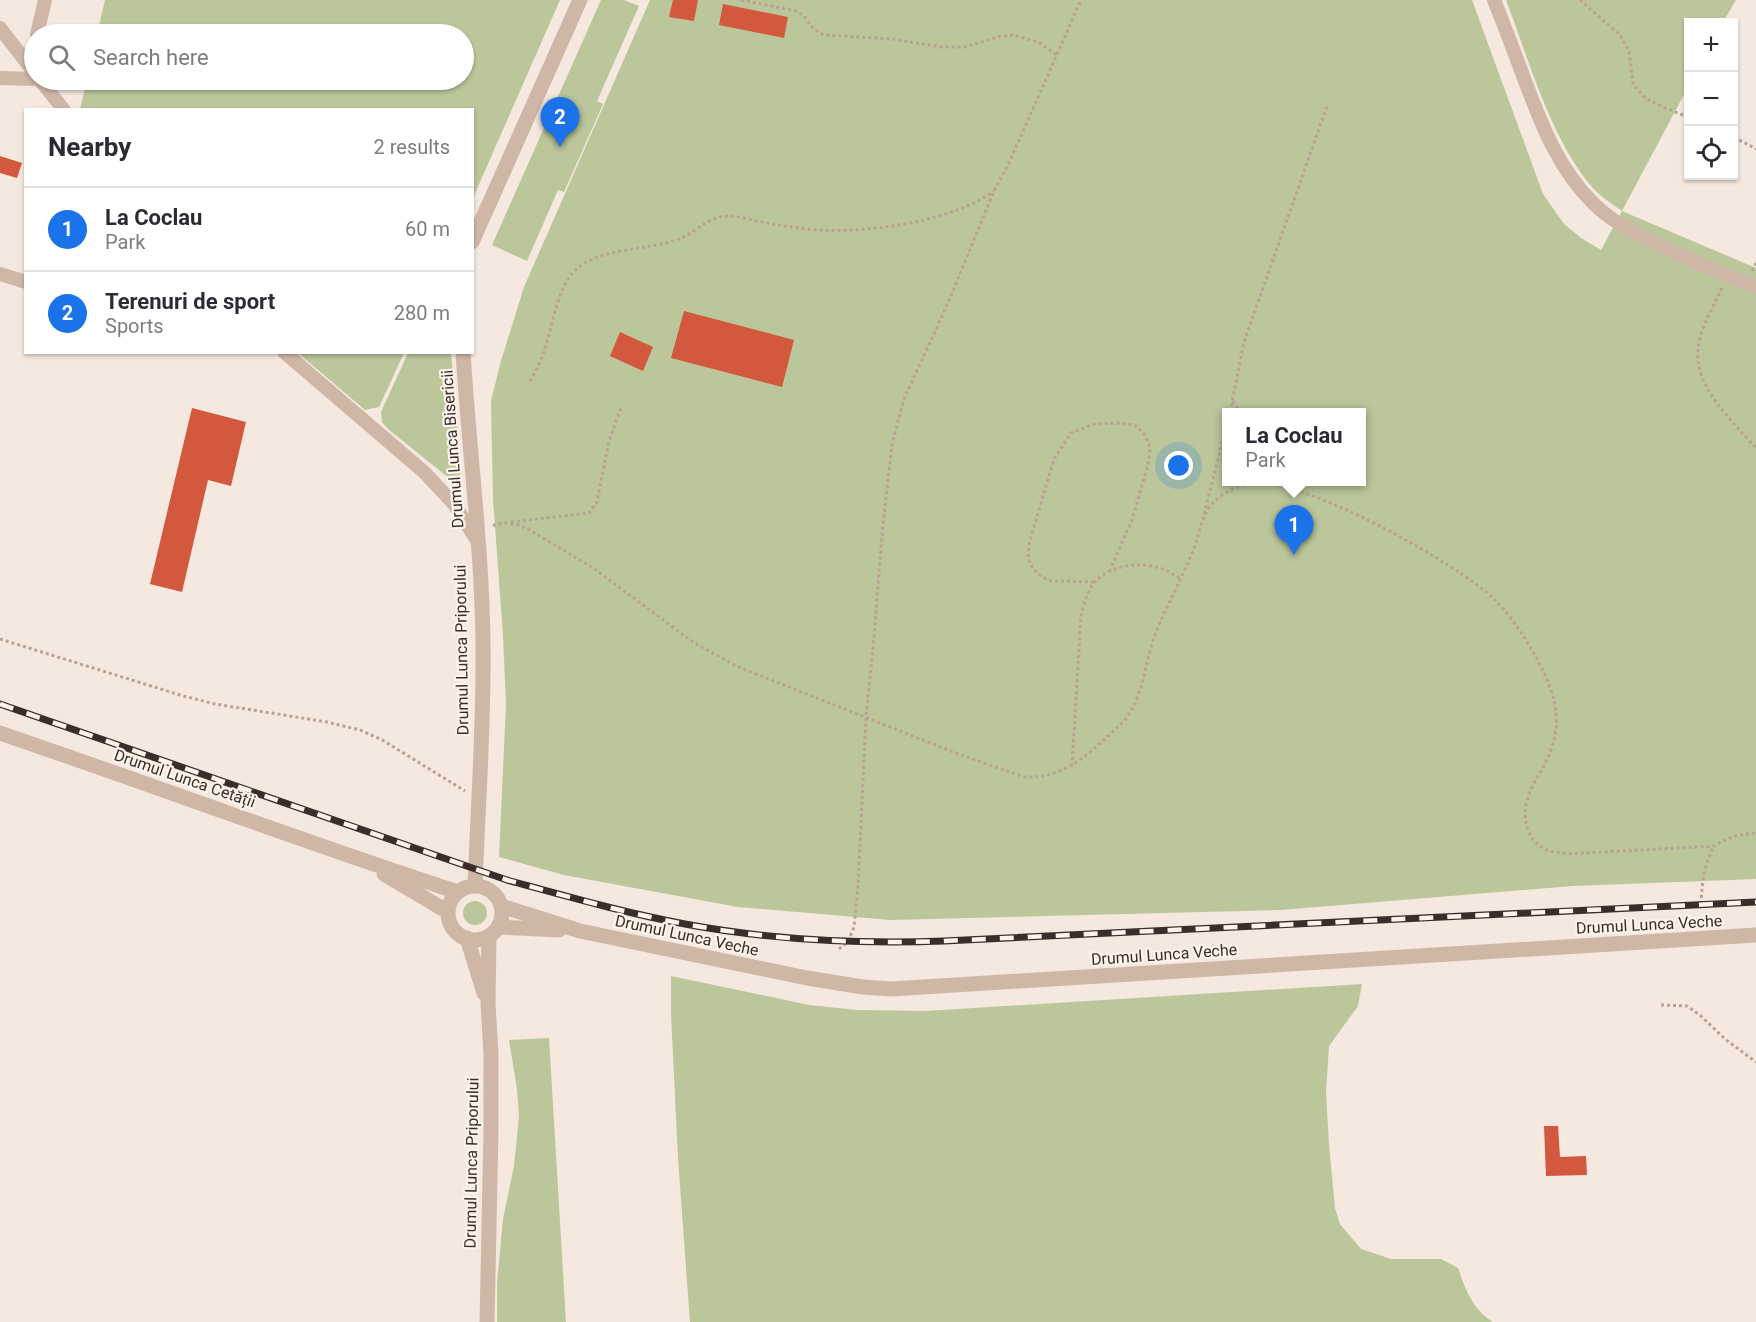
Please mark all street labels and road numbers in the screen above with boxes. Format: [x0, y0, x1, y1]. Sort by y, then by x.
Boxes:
street label: Drumul Lunca Bisericii [437, 369, 468, 529]
street label: Drumul Lunca Priporului [451, 564, 472, 736]
street label: Drumul Lunca Cetății [111, 745, 258, 813]
street label: Drumul Lunca Veche [613, 911, 760, 960]
street label: Drumul Lunca Veche [1575, 911, 1723, 938]
street label: Drumul Lunca Veche [1090, 940, 1238, 969]
street label: Drumul Lunca Priporului [461, 1077, 482, 1249]

